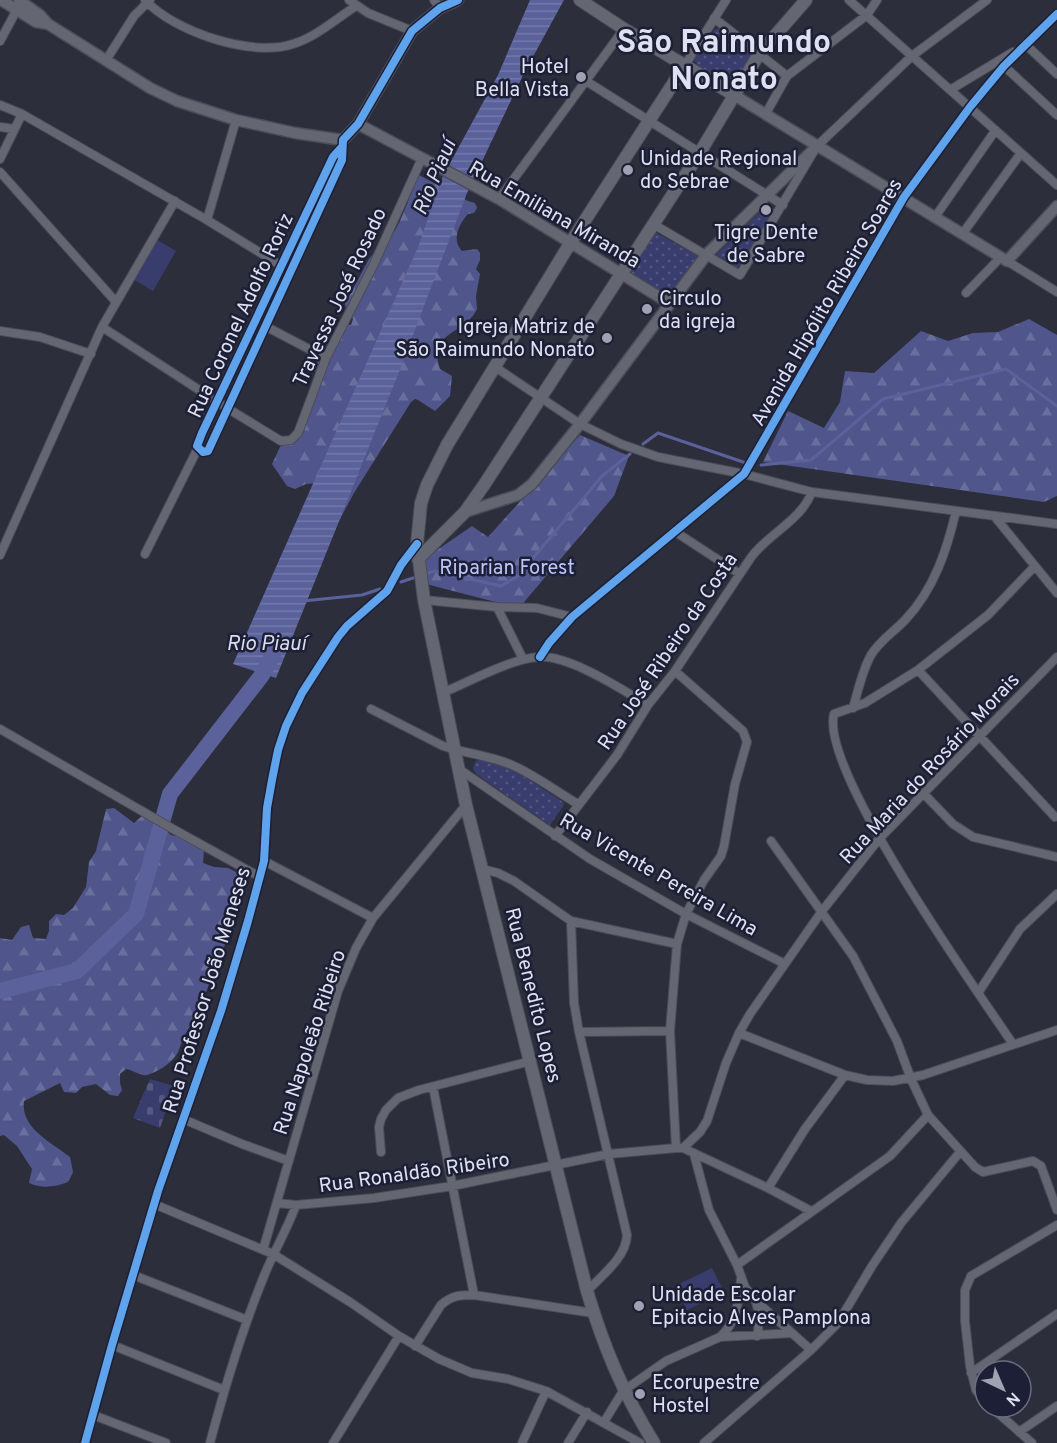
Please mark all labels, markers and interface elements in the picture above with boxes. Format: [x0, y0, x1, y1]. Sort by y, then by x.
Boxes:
district label: São Raimundo Nonato [617, 24, 831, 101]
place label: Hotel Bella Vista [475, 55, 569, 104]
marker: Hotel Bella Vista [574, 70, 588, 84]
water label: Rio Piauí [407, 131, 465, 220]
place label: Unidade Regional do Sebrae [640, 147, 797, 196]
street label: Rua Emiliana Miranda [464, 156, 644, 275]
marker: Unidade Regional do Sebrae [621, 163, 635, 177]
street label: Avenida Hipólito Ribeiro Soares [746, 174, 909, 432]
marker: Tigre Dente de Sabre [759, 203, 773, 217]
street label: Travessa José Rosado [288, 204, 394, 392]
street label: Rua Coronel Adolfo Roriz [183, 209, 301, 423]
place label: Tigre Dente de Sabre [714, 221, 818, 270]
place label: Circulo da igreja [659, 287, 736, 336]
marker: Circulo da igreja [640, 302, 654, 316]
place label: Igreja Matriz de São Raimundo Nonato [396, 315, 595, 364]
marker: Igreja Matriz de São Raimundo Nonato [600, 331, 614, 345]
street label: Rua José Ribeiro da Costa [593, 548, 744, 756]
park label: Riparian Forest [439, 556, 575, 582]
water label: Rio Piauí [226, 631, 311, 658]
street label: Rua Maria do Rosário Morais [835, 668, 1026, 871]
street label: Rua Vicente Pereira Lima [554, 808, 762, 943]
street label: Rua Professor João Meneses [158, 864, 258, 1117]
street label: Rua Benedito Lopes [498, 905, 566, 1086]
street label: Rua Napoleão Ribeiro [269, 947, 353, 1139]
street label: Rua Ronaldão Ribeiro [317, 1148, 511, 1200]
place label: Unidade Escolar Epitacio Alves Pamplona [651, 1283, 871, 1332]
marker: Unidade Escolar Epitacio Alves Pamplona [632, 1299, 646, 1313]
north arrow [973, 1359, 1033, 1419]
place label: Ecorupestre Hostel [652, 1371, 760, 1420]
marker: Ecorupestre Hostel [633, 1387, 647, 1401]
text: N [1001, 1387, 1023, 1410]

